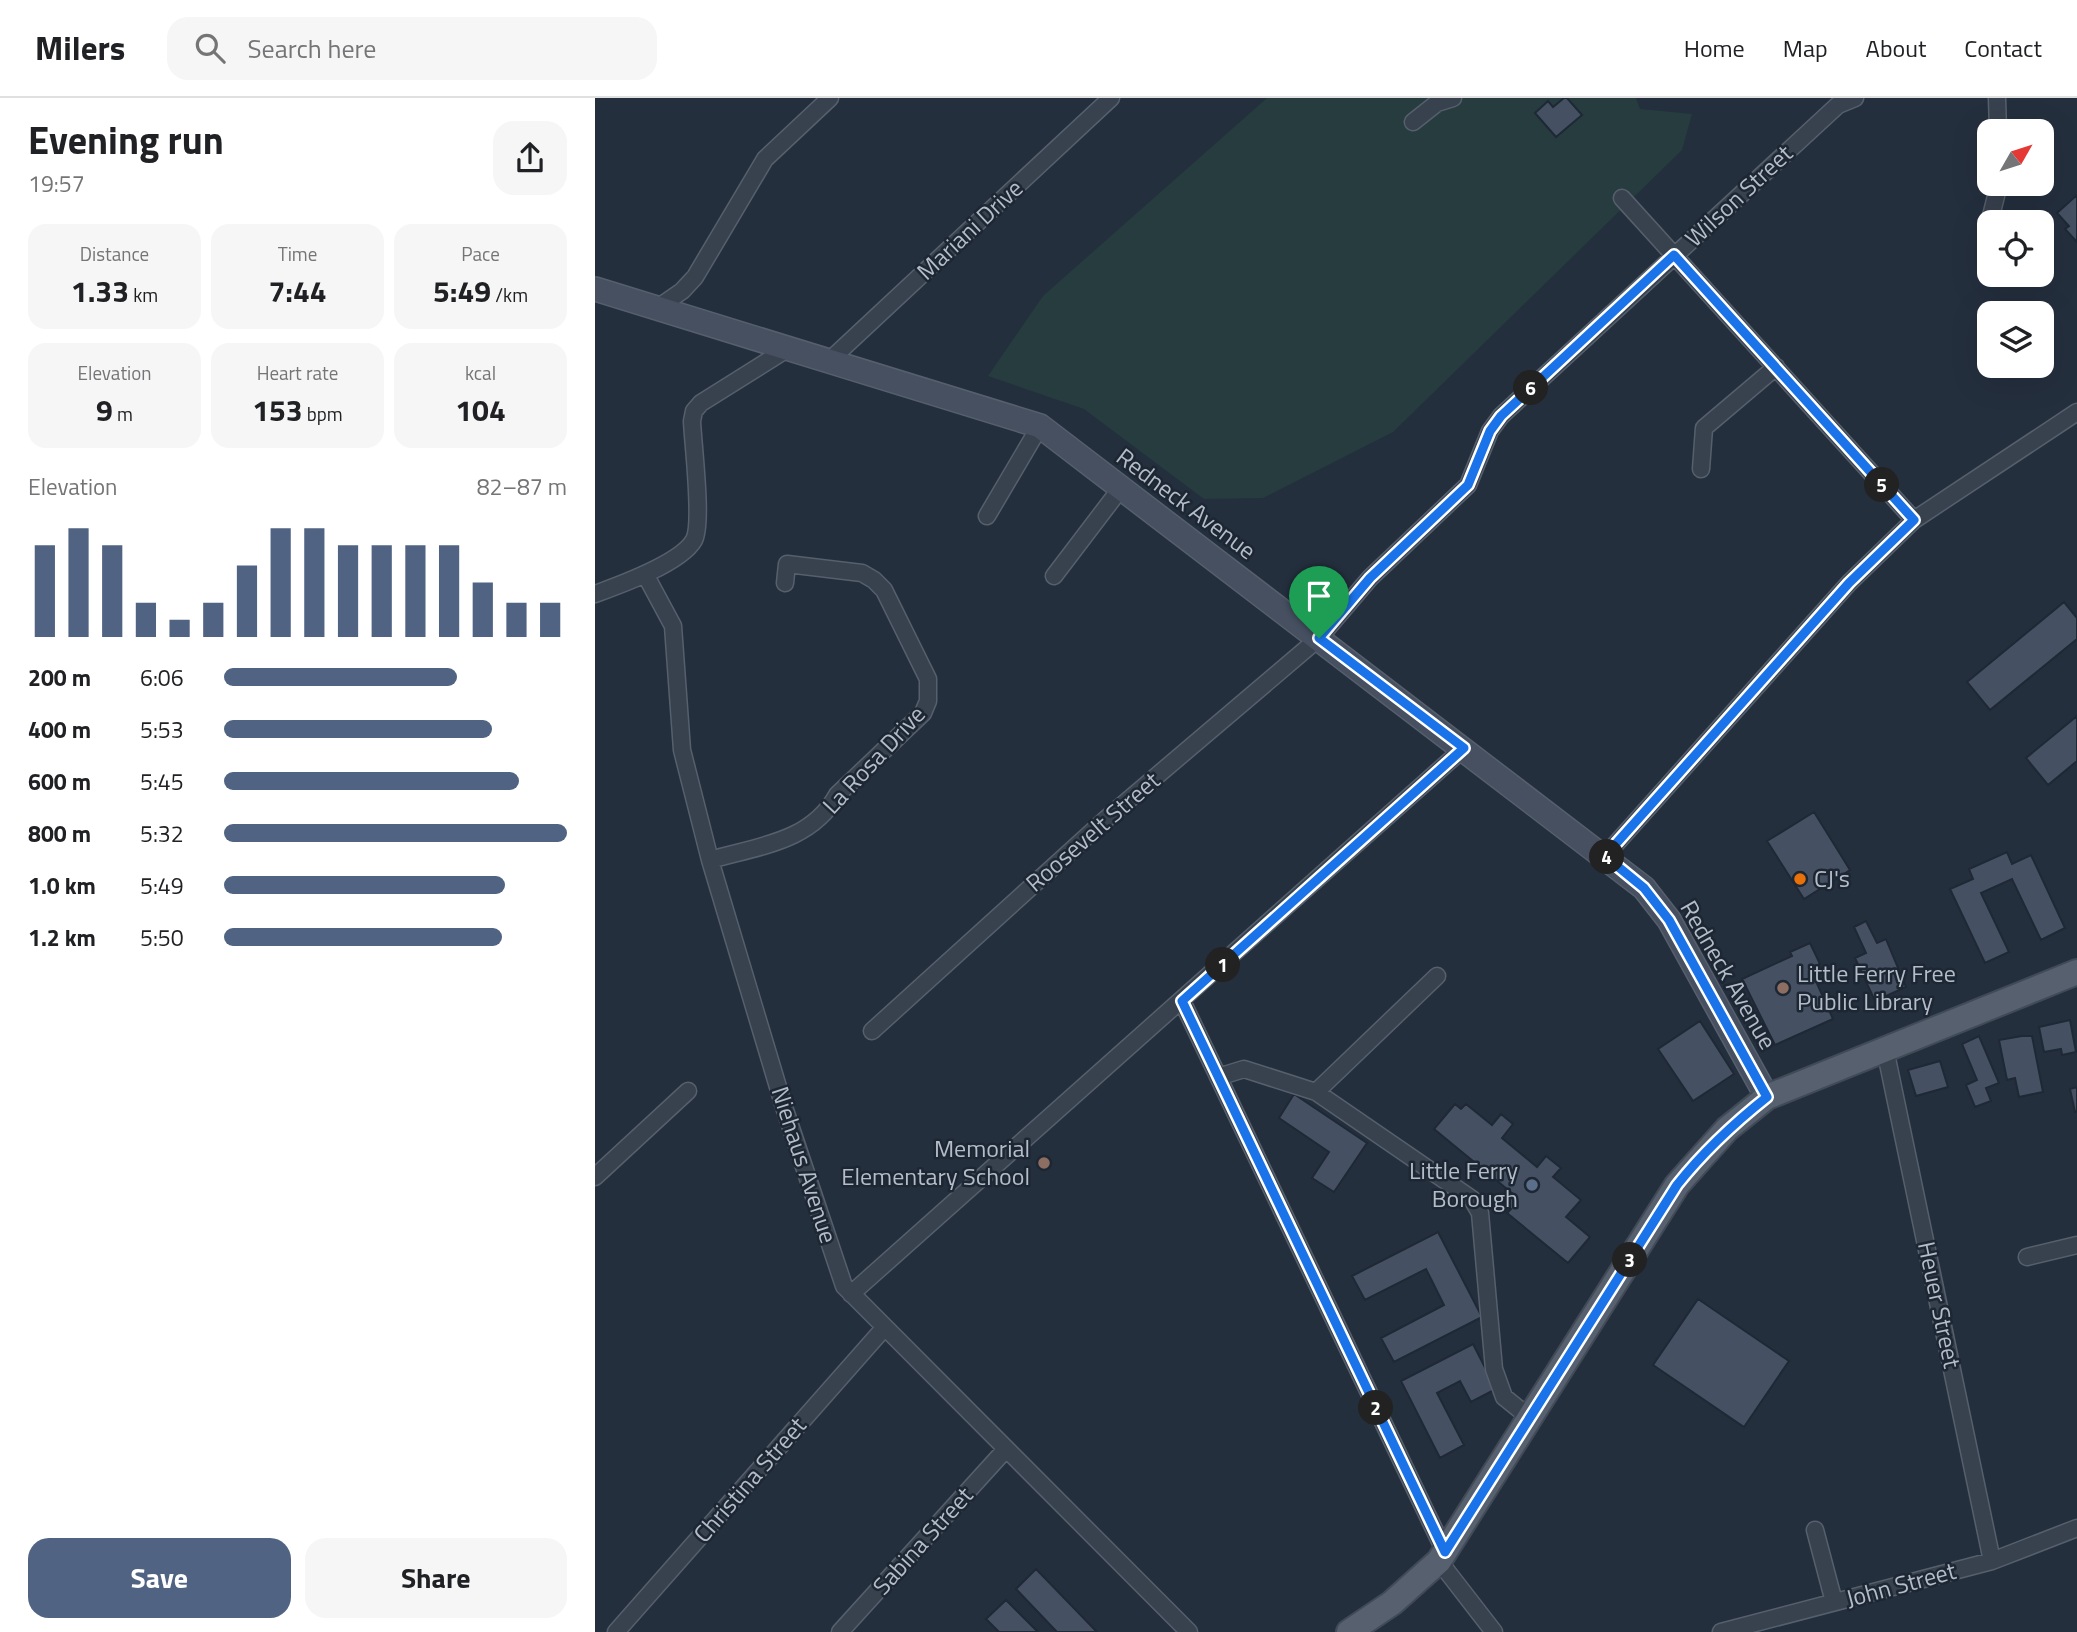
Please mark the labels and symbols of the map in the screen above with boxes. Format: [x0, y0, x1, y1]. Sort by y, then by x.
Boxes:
north arrow [1977, 119, 2055, 196]
street label: Wilson Street [1676, 135, 1801, 255]
street label: Mariani Drive [908, 171, 1030, 288]
pin: 6 [1513, 370, 1549, 406]
street label: Redneck Avenue [1109, 439, 1264, 568]
pin: 5 [1865, 468, 1899, 502]
pin [1289, 566, 1349, 638]
street label: La Rosa Drive [813, 697, 933, 822]
street label: Roosevelt Street [1017, 762, 1168, 900]
pin: 4 [1590, 840, 1625, 874]
place label: CJ's [1814, 860, 1850, 896]
marker: CJ's [1792, 871, 1808, 887]
street label: Redneck Avenue [1672, 893, 1786, 1056]
pin: 1 [1205, 948, 1241, 982]
place label: Little Ferry Free Public Library [1797, 955, 1956, 1019]
marker: Little Ferry Free Public Library [1775, 980, 1791, 996]
street label: Niehaus Avenue [763, 1082, 847, 1248]
place label: Memorial Elementary School [841, 1130, 1030, 1194]
place label: Little Ferry Borough [1409, 1152, 1518, 1216]
marker: Memorial Elementary School [1036, 1155, 1052, 1171]
marker: Little Ferry Borough [1524, 1177, 1540, 1193]
street label: Heuer Street [1909, 1238, 1971, 1372]
pin: 3 [1613, 1242, 1647, 1278]
pin: 2 [1359, 1390, 1393, 1426]
street label: Christina Street [684, 1408, 815, 1550]
street label: Sabina Street [864, 1478, 981, 1603]
street label: John Street [1842, 1552, 1960, 1616]

